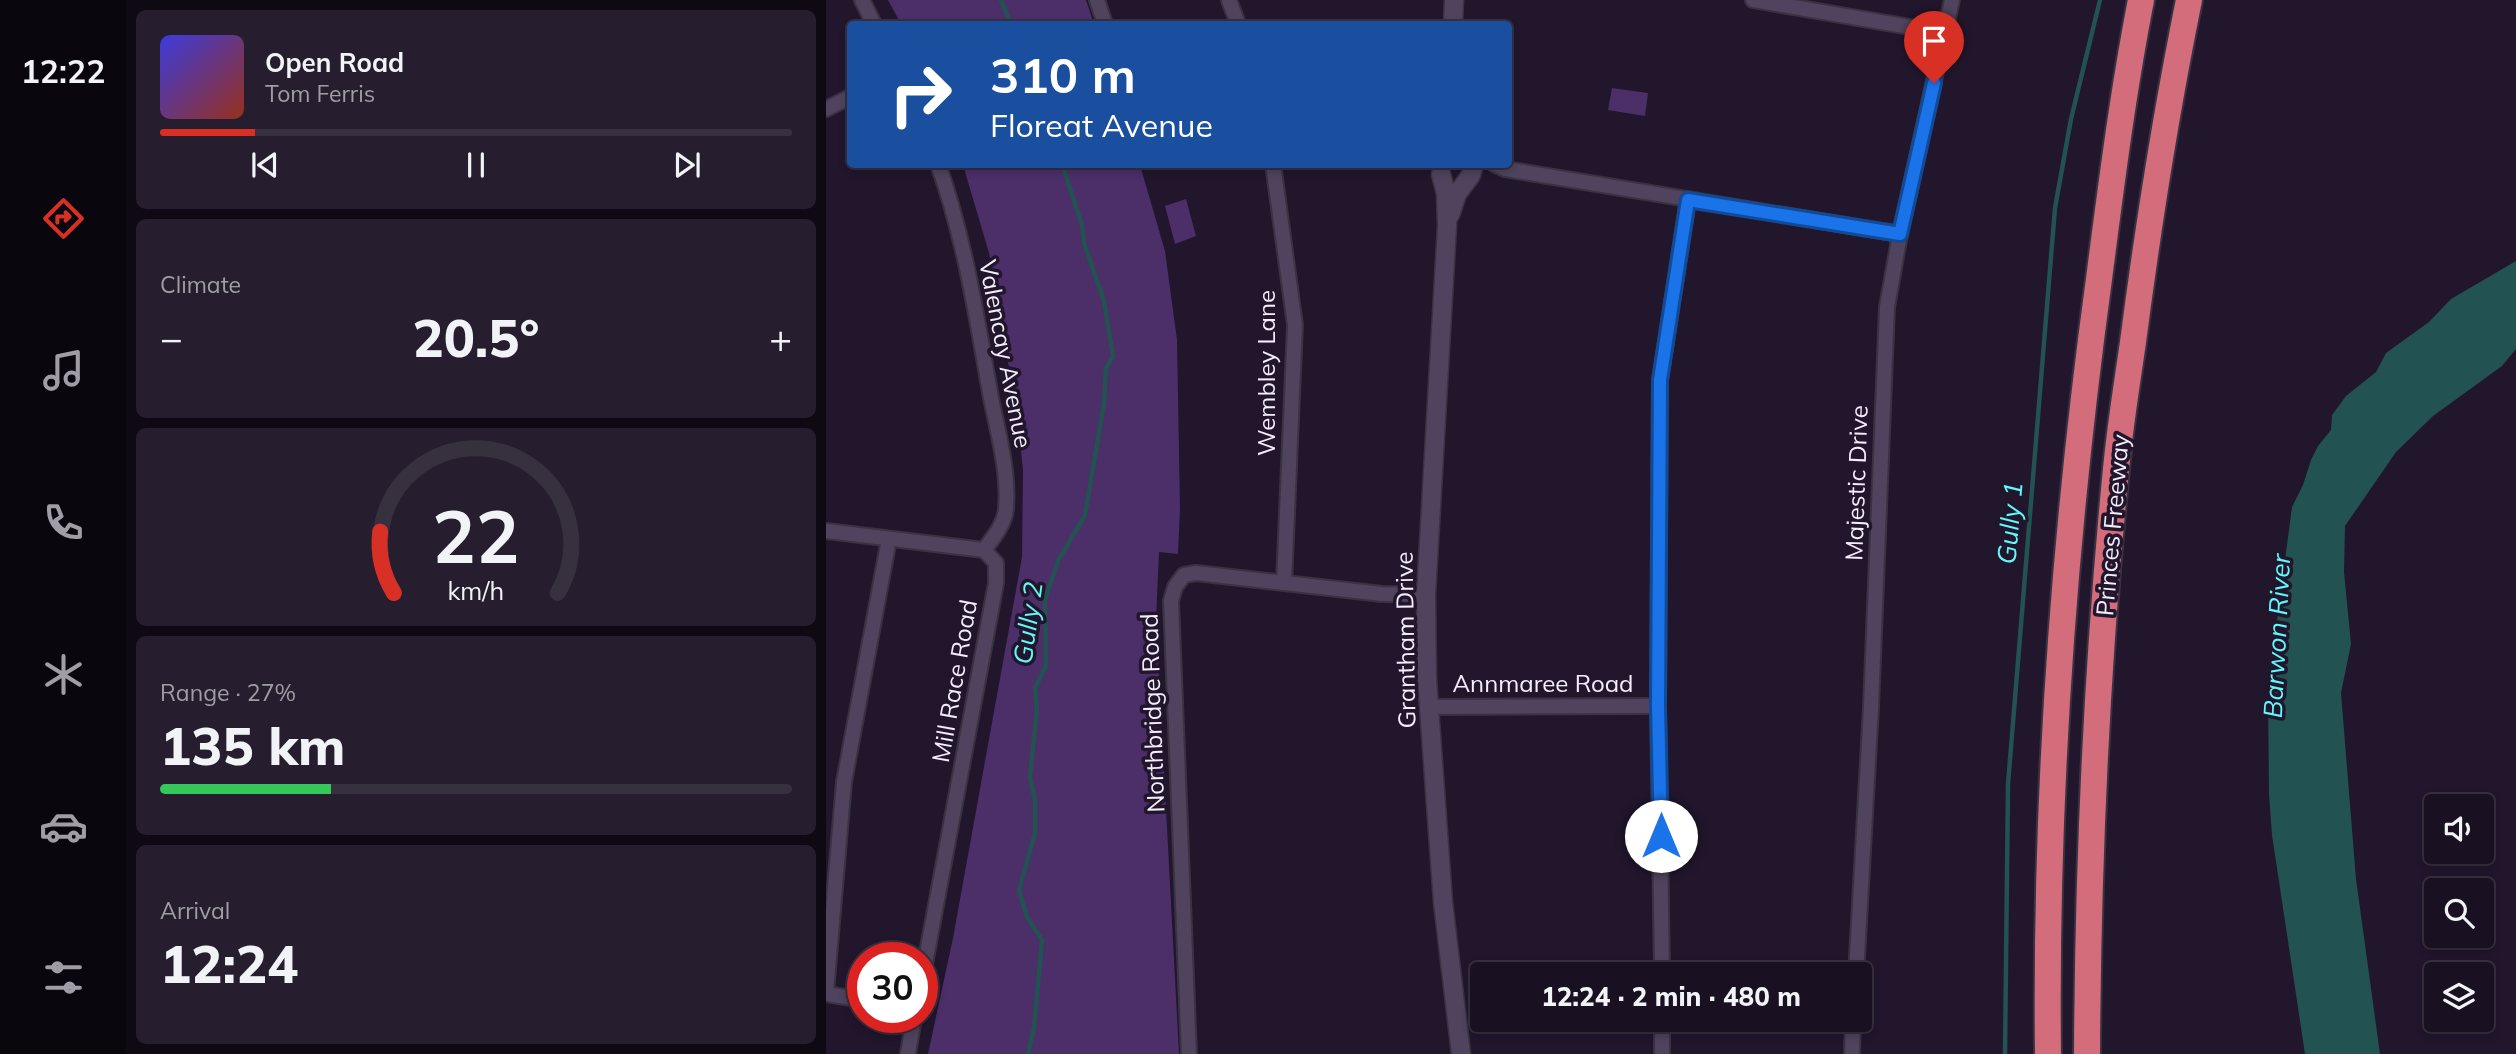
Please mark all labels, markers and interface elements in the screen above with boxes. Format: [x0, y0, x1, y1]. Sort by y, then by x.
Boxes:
pin [1904, 11, 1964, 83]
icon: arrive [1915, 22, 1953, 60]
text: 310 m [990, 44, 1136, 105]
text: Open Road [265, 46, 404, 79]
icon: right [875, 49, 966, 140]
text: 12:22 [21, 51, 105, 91]
text: Tom Ferris [265, 79, 375, 108]
text: Floreat Avenue [990, 105, 1213, 145]
icon: previous [246, 146, 284, 184]
icon: pause [457, 146, 495, 184]
icon: next [668, 146, 706, 184]
icon: directions [39, 194, 88, 243]
street label: Valencay Avenue [973, 257, 1039, 451]
text: Climate [160, 270, 241, 299]
street label: Wembley Lane [1251, 290, 1281, 456]
text: 20.5° [412, 305, 540, 370]
text: − [160, 314, 183, 362]
text: + [769, 314, 792, 362]
icon: music [39, 346, 88, 395]
street label: Majestic Drive [1838, 405, 1874, 561]
street label: Princes Freeway [2089, 433, 2135, 617]
water label: Gully 1 [1989, 480, 2030, 566]
text: 22 [432, 490, 520, 581]
icon: phone [39, 498, 88, 547]
street label: Grantham Drive [1388, 551, 1422, 729]
water label: Barwon River [2256, 552, 2297, 719]
text: km/h [448, 575, 504, 606]
water label: Gully 2 [1005, 580, 1050, 666]
street label: Mill Race Road [925, 597, 983, 765]
street label: Northbridge Road [1134, 613, 1170, 813]
icon: climate [39, 650, 88, 699]
street label: Annmaree Road [1452, 668, 1634, 698]
text: Range · 27% [160, 678, 296, 707]
text: 135 km [160, 713, 345, 778]
map controls [2424, 794, 2494, 1032]
button: sound [2424, 794, 2494, 864]
position arrow [1624, 799, 1698, 873]
icon: car [39, 802, 88, 851]
button: search [2424, 878, 2494, 948]
text: Arrival [160, 896, 230, 925]
text: 12:24 [160, 931, 298, 996]
speed limit sign: 30 [847, 942, 938, 1033]
icon: filters [39, 953, 88, 1002]
button: layers [2424, 962, 2494, 1032]
text: 12:24 · 2 min · 480 m [1541, 980, 1801, 1013]

